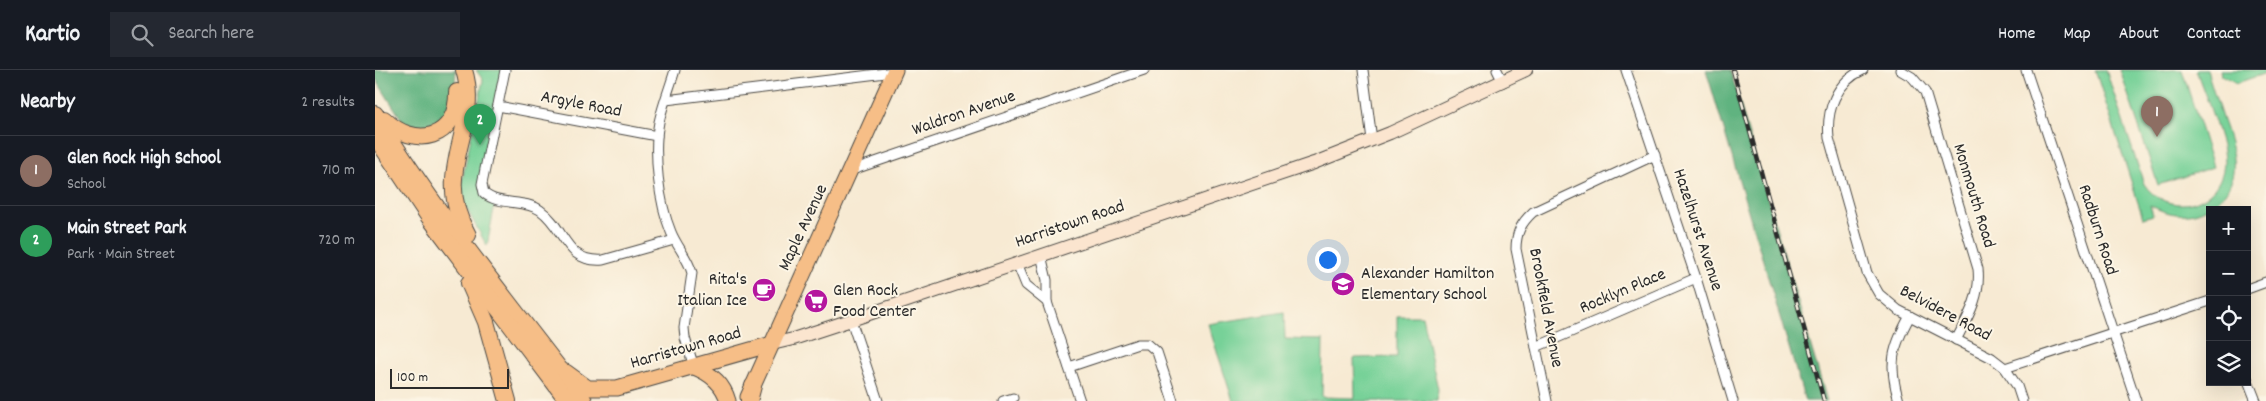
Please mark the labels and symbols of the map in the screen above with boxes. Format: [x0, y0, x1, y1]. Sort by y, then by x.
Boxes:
street label: Argyle Road [539, 85, 623, 125]
street label: Waldron Avenue [909, 85, 1019, 143]
pin: 1 [2141, 96, 2173, 137]
pin: 2 [464, 104, 496, 145]
street label: Monmouth Road [1945, 141, 2001, 251]
street label: Hazelhurst Avenue [1665, 166, 1729, 294]
street label: Maple Avenue [773, 181, 835, 275]
street label: Radburn Road [2071, 181, 2123, 279]
street label: Harristown Road [1012, 195, 1128, 255]
street label: Brookfield Avenue [1521, 246, 1569, 370]
your location [1315, 247, 1341, 273]
place label: Alexander Hamilton Elementary School [1361, 262, 1494, 308]
street label: Rocklyn Place [1576, 263, 1670, 321]
place label: Rita's Italian Ice [677, 268, 747, 314]
school or university icon: Alexander Hamilton Elementary School [1330, 271, 1356, 297]
cafe icon: Rita's Italian Ice [751, 277, 777, 303]
place label: Glen Rock Food Center [833, 279, 916, 325]
street label: Belvidere Road [1895, 279, 1995, 349]
supermarket icon: Glen Rock Food Center [803, 288, 829, 314]
street label: Harristown Road [628, 321, 744, 377]
scale bar [390, 366, 509, 389]

